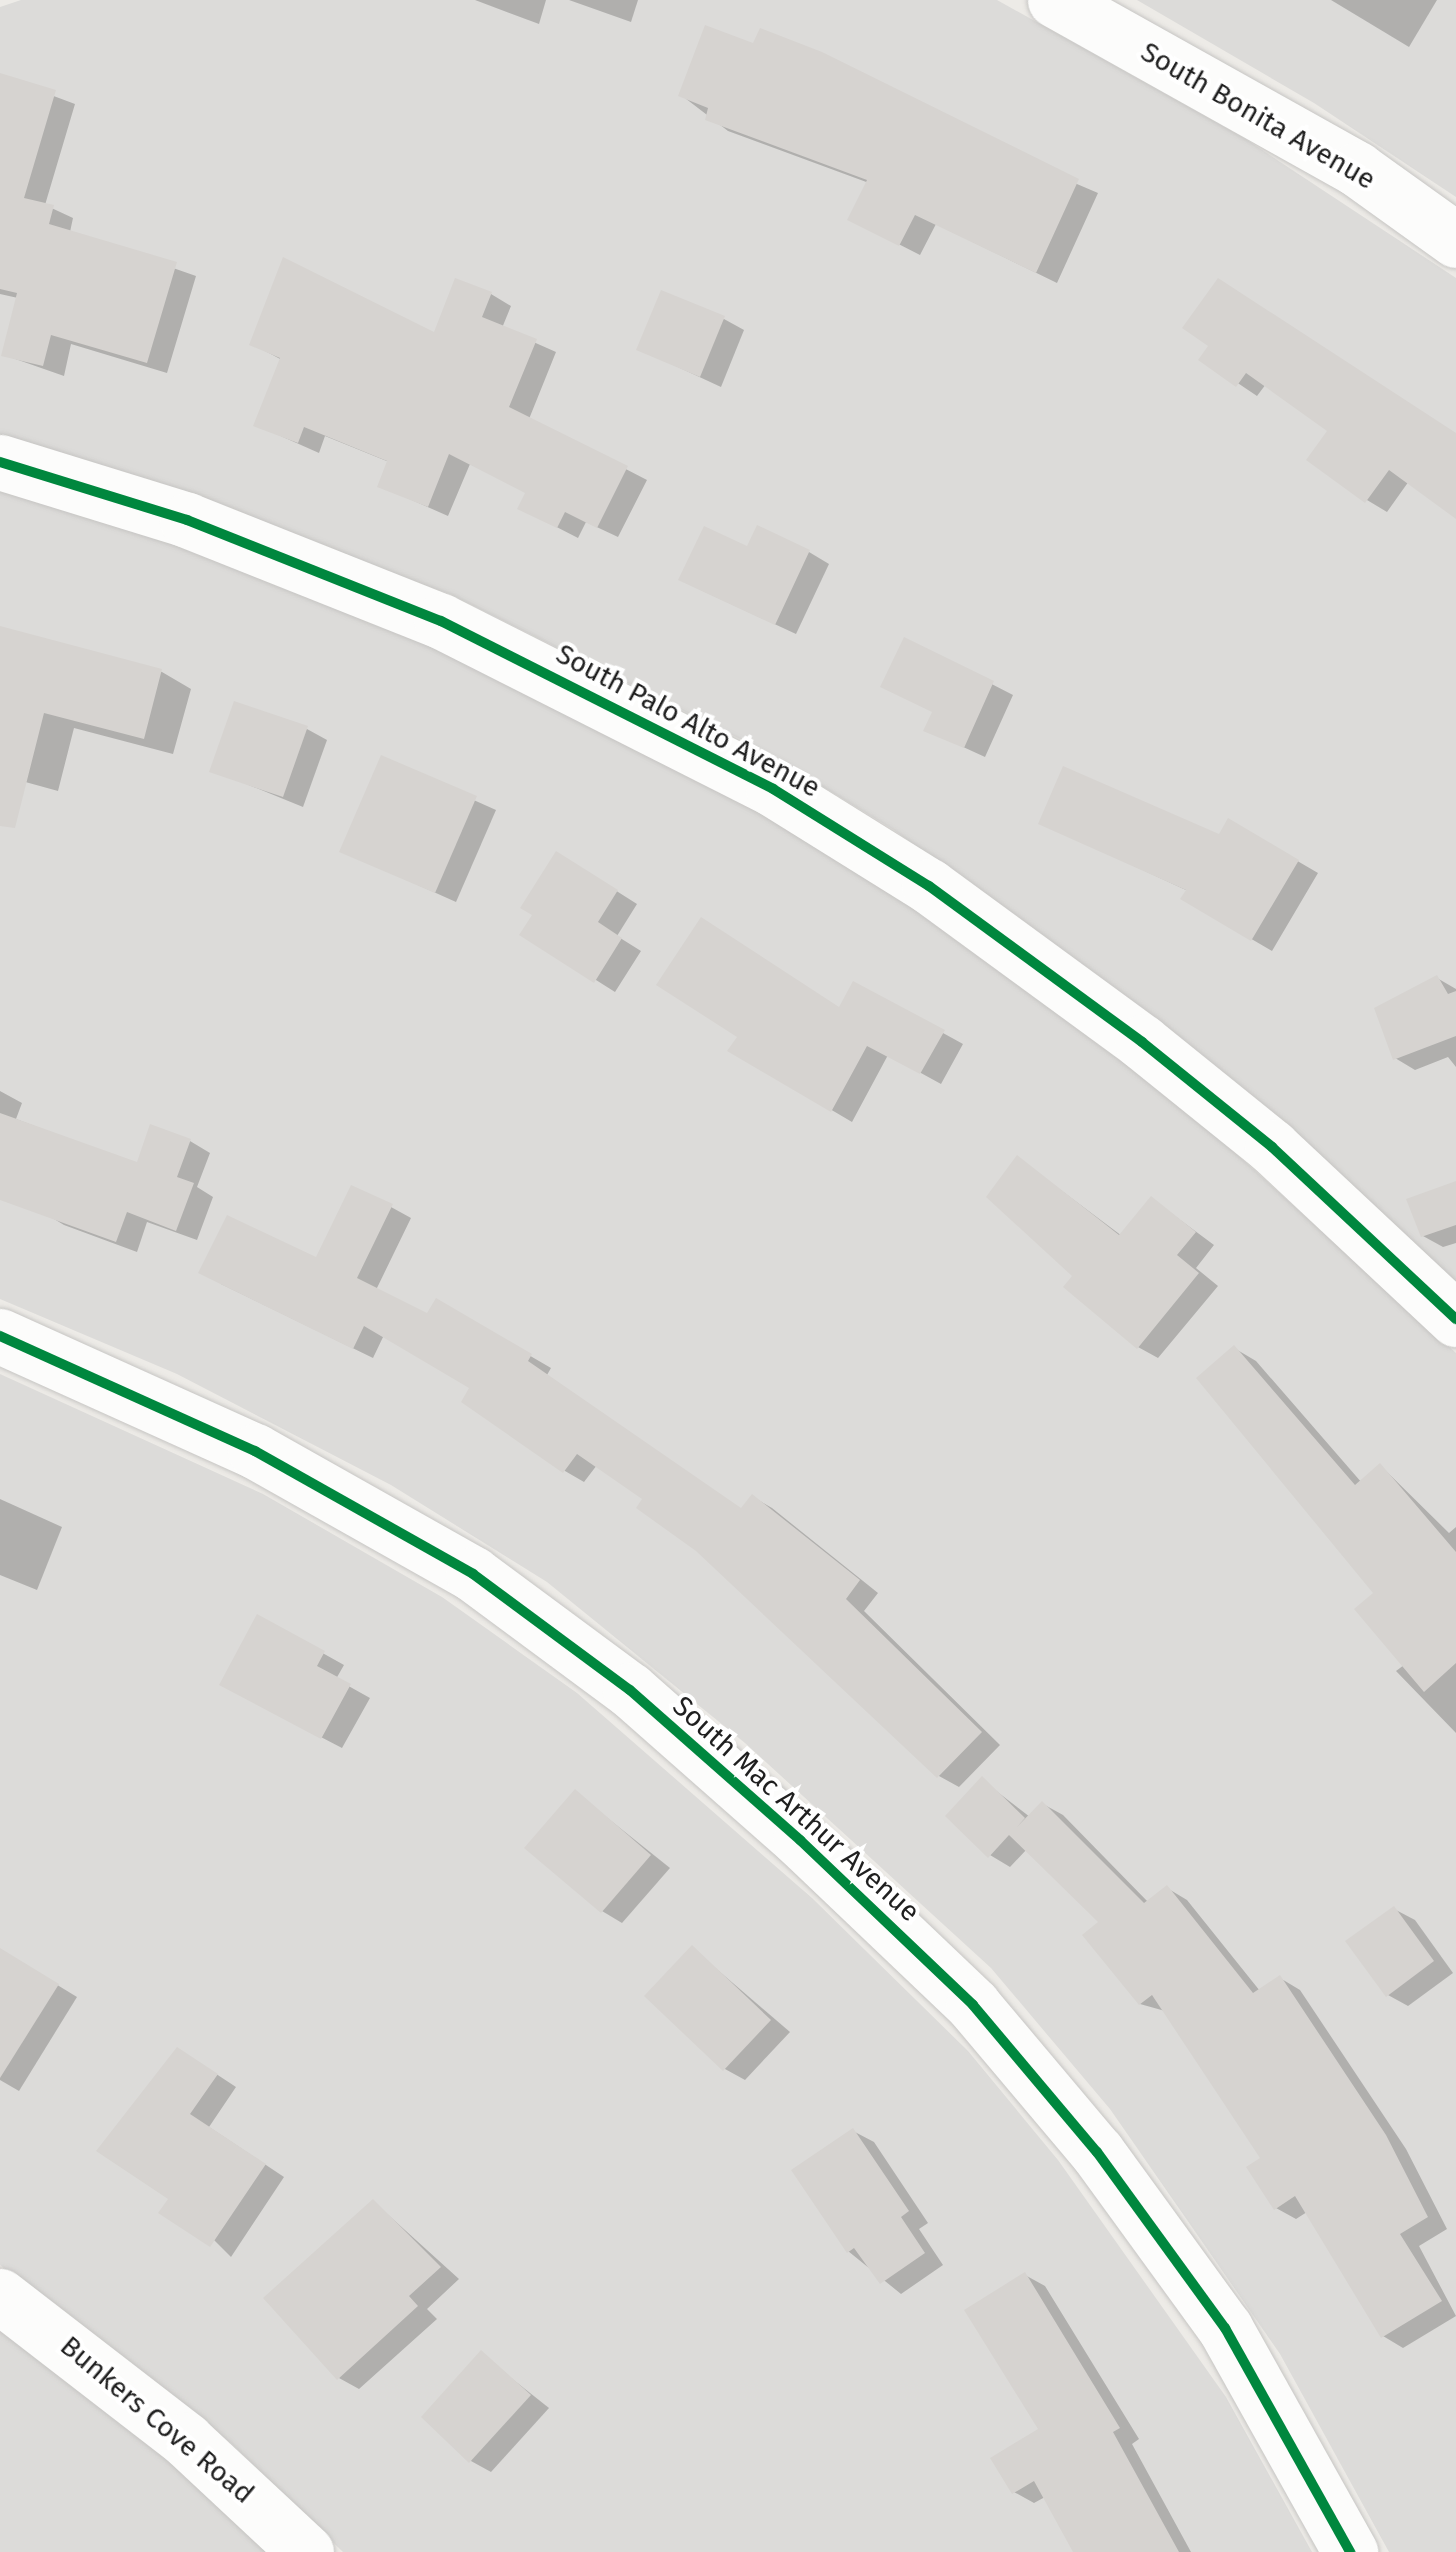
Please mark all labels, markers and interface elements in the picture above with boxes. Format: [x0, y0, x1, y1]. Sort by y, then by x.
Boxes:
street label: South Bonita Avenue [1135, 35, 1381, 197]
street label: South Palo Alto Avenue [550, 637, 826, 805]
street label: South Mac Arthur Avenue [666, 1689, 926, 1929]
street label: Bunkers Cove Road [53, 2329, 261, 2511]

